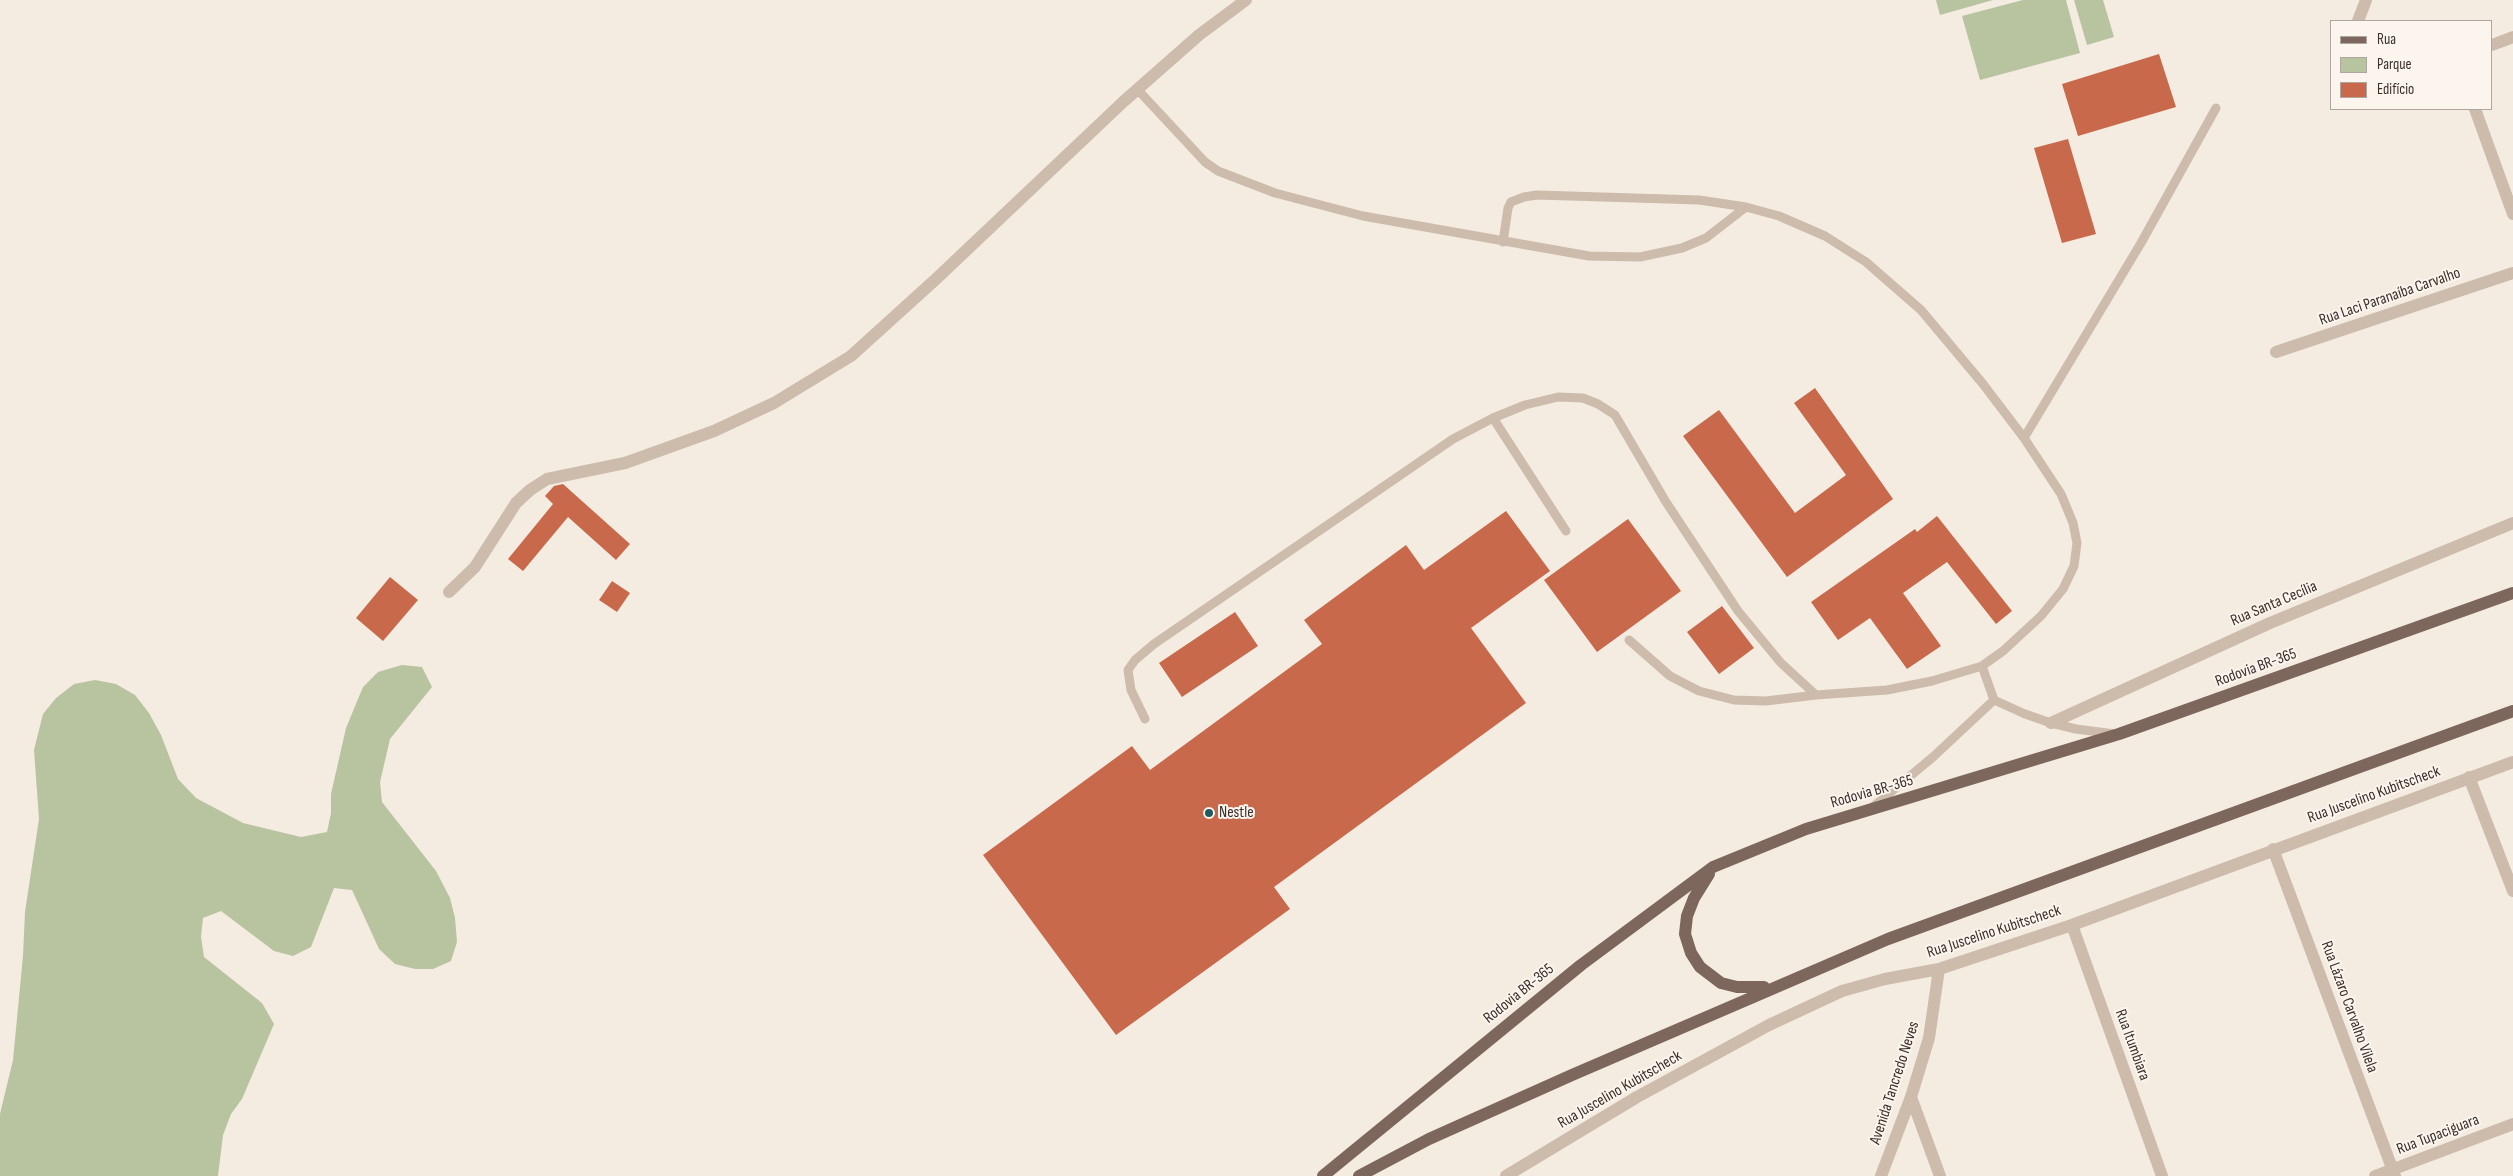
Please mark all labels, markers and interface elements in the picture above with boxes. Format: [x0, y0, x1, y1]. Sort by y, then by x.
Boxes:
legend [2330, 20, 2493, 110]
text: Rua [2377, 30, 2396, 49]
text: Parque [2377, 55, 2412, 74]
text: Edifício [2377, 80, 2414, 99]
street label: Rua Laci Paranaíba Carvalho [2317, 264, 2463, 330]
street label: Rua Santa Cecília [2228, 577, 2320, 631]
street label: Rodovia BR-365 [2213, 644, 2299, 692]
street label: Rua Juscelino Kubitscheck [2305, 762, 2443, 828]
street label: Rodovia BR-365 [1829, 771, 1915, 813]
place label: Nestle [1219, 803, 1254, 823]
marker: Nestle [1203, 807, 1215, 819]
street label: Rua Juscelino Kubitscheck [1925, 901, 2063, 963]
street label: Rua Lázaro Carvalho Vilela [2316, 939, 2382, 1075]
street label: Rodovia BR-365 [1480, 960, 1558, 1028]
street label: Rua Itumbiara [2110, 1007, 2154, 1083]
street label: Avenida Tancredo Neves [1866, 1019, 1924, 1147]
street label: Rua Juscelino Kubitscheck [1555, 1047, 1685, 1133]
street label: Rua Tupaciguara [2394, 1111, 2482, 1159]

